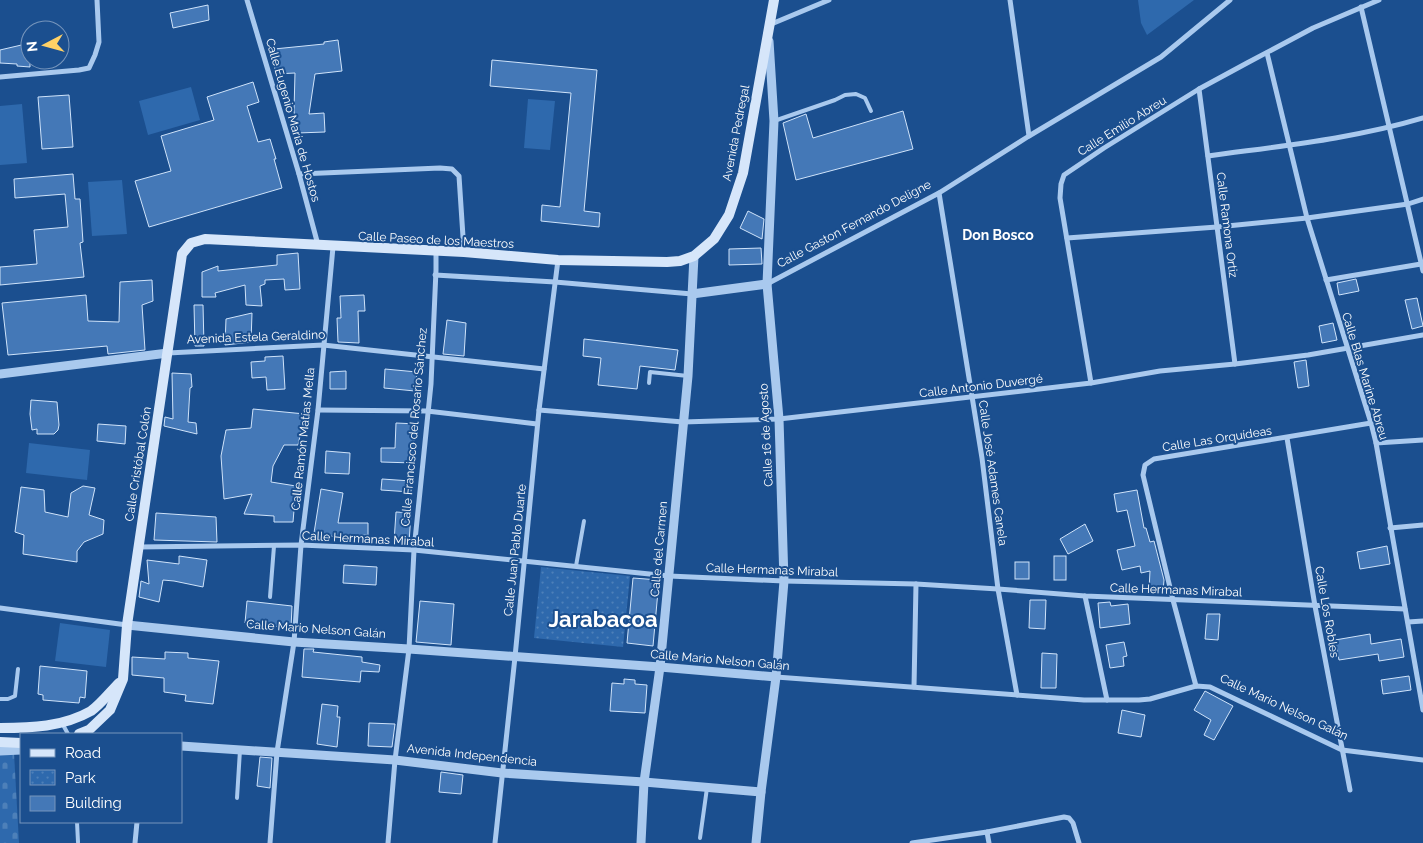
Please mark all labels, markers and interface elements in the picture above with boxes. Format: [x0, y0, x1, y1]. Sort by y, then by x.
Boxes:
north arrow [20, 20, 70, 70]
street label: Calle Eugenio María de Hostos [263, 37, 323, 204]
text: N [24, 40, 41, 53]
street label: Avenida Pedregal [720, 83, 752, 182]
street label: Calle Emilio Abreu [1075, 93, 1169, 159]
street label: Calle Ramona Ortiz [1214, 171, 1240, 279]
street label: Calle Gaston Fernando Deligne [775, 177, 933, 271]
district label: Don Bosco [962, 227, 1034, 243]
street label: Calle Paseo de los Maestros [358, 229, 514, 251]
street label: Calle Blas Marine Abreu [1339, 311, 1391, 441]
street label: Calle Francisco del Rosario Sánchez [398, 327, 430, 527]
street label: Avenida Estela Geraldino [187, 328, 325, 346]
street label: Calle Ramón Matías Mella [289, 367, 317, 511]
street label: Calle Antonio Duvergé [918, 371, 1044, 401]
street label: Calle 16 de Agosto [756, 383, 776, 487]
street label: Calle José Adames Canela [976, 399, 1010, 547]
street label: Calle Cristóbal Colón [122, 406, 154, 522]
street label: Calle Las Orquídeas [1161, 423, 1273, 455]
street label: Calle Juan Pablo Duarte [501, 483, 529, 617]
street label: Calle del Carmen [648, 501, 670, 597]
street label: Calle Hermanas Mirabal [301, 529, 435, 549]
street label: Calle Hermanas Mirabal [706, 561, 839, 579]
street label: Calle Los Robles [1312, 565, 1342, 659]
street label: Calle Hermanas Mirabal [1110, 581, 1243, 599]
district label: Jarabacoa [548, 606, 658, 632]
street label: Calle Mario Nelson Galán [246, 617, 386, 641]
street label: Calle Mario Nelson Galán [650, 647, 790, 673]
street label: Calle Mario Nelson Galán [1218, 671, 1350, 743]
legend [20, 733, 182, 823]
street label: Avenida Independencia [406, 741, 538, 769]
text: Road [65, 744, 101, 762]
text: Park [65, 769, 96, 787]
text: Building [65, 794, 122, 812]

